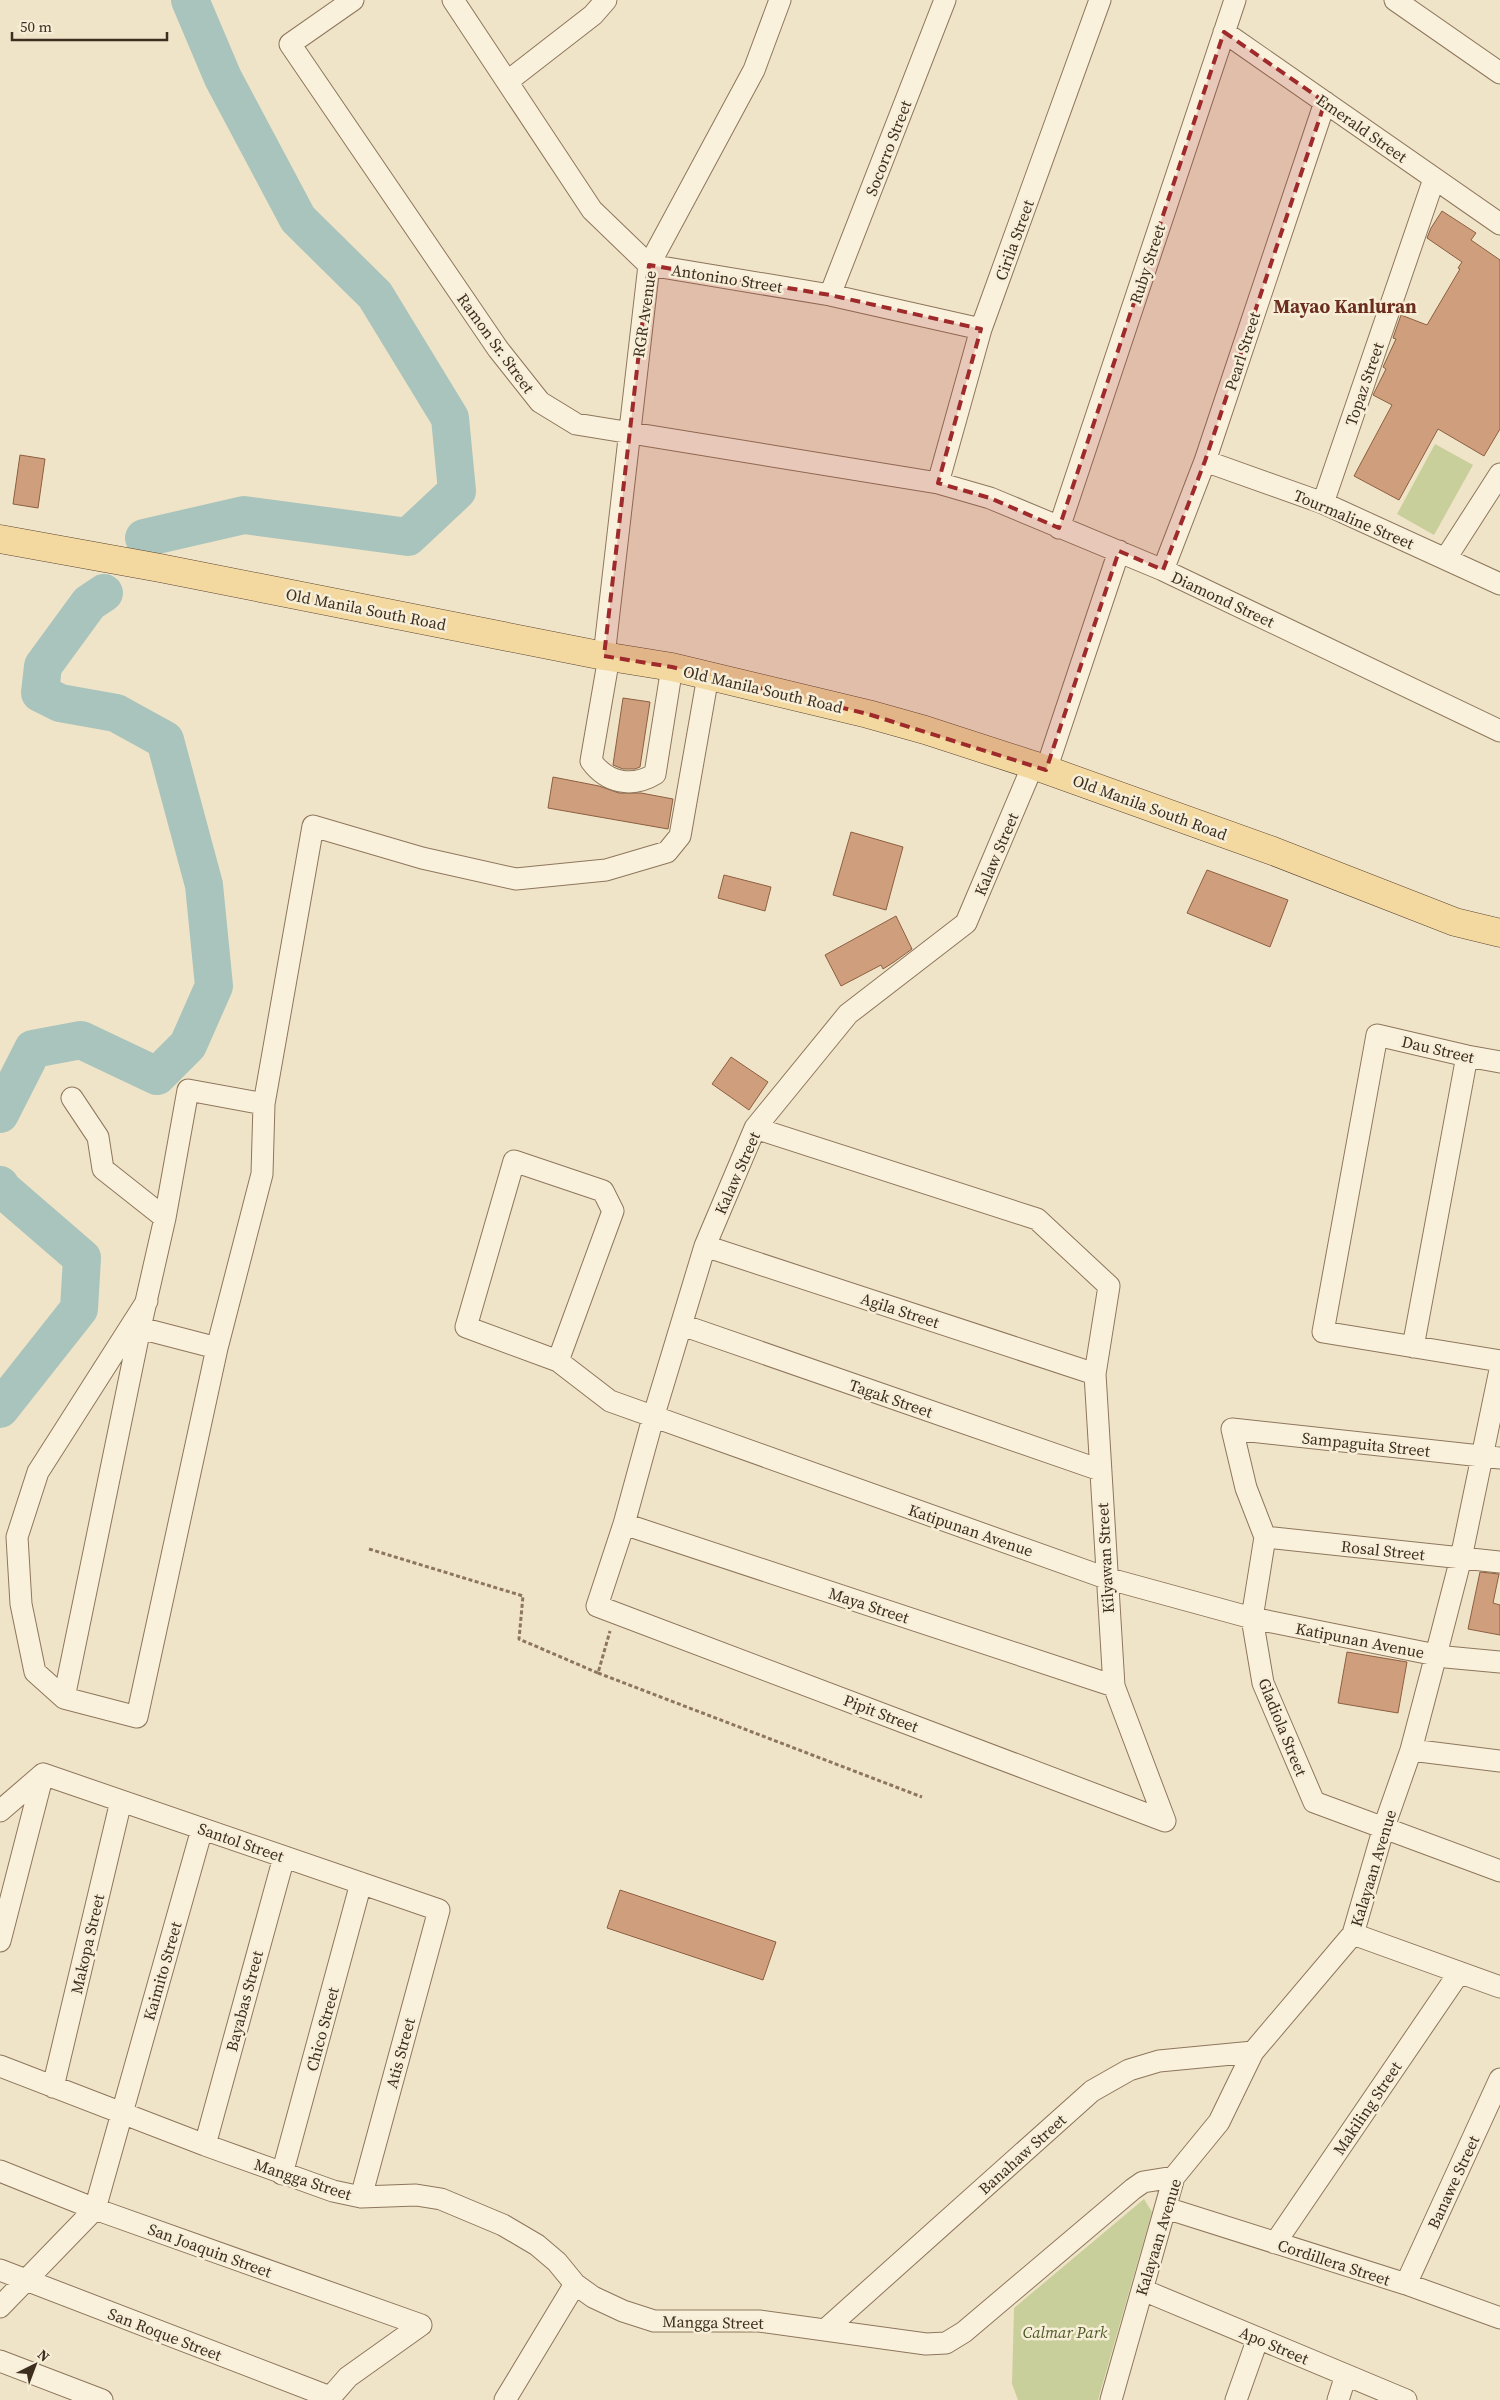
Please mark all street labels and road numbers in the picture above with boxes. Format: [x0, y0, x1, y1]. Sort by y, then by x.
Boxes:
street label: Emerald Street [1312, 89, 1412, 168]
street label: Socorro Street [860, 96, 917, 199]
street label: Cirila Street [989, 196, 1039, 283]
street label: Ruby Street [1124, 221, 1170, 306]
street label: Antonino Street [670, 258, 785, 298]
street label: RGR Avenue [627, 269, 661, 359]
street label: Ramon Sr. Street [452, 289, 540, 398]
street label: Pearl Street [1219, 308, 1265, 393]
street label: Topaz Street [1339, 339, 1389, 429]
street label: Tourmaline Street [1291, 484, 1418, 555]
street label: Diamond Street [1168, 566, 1279, 633]
street label: Old Manila South Road [284, 583, 448, 635]
street label: Old Manila South Road [681, 660, 845, 718]
street label: Old Manila South Road [1070, 769, 1230, 845]
street label: Kalaw Street [969, 808, 1024, 899]
street label: Dau Street [1400, 1030, 1477, 1068]
street label: Kalaw Street [709, 1127, 765, 1218]
street label: Agila Street [858, 1287, 943, 1333]
street label: Tagak Street [846, 1373, 936, 1423]
street label: Sampaguita Street [1301, 1426, 1432, 1462]
street label: Katipunan Avenue [906, 1498, 1036, 1562]
street label: Kilyawan Street [1091, 1501, 1119, 1614]
street label: Rosal Street [1340, 1535, 1427, 1565]
street label: Maya Street [826, 1582, 913, 1629]
street label: Katipunan Avenue [1294, 1617, 1426, 1663]
street label: Gladiola Street [1253, 1675, 1313, 1780]
street label: Pipit Street [840, 1689, 922, 1738]
street label: Kalayaan Avenue [1345, 1807, 1401, 1929]
street label: Santol Street [195, 1817, 288, 1867]
street label: Makopa Street [65, 1891, 109, 1996]
street label: Kaimito Street [137, 1918, 187, 2023]
street label: Bayabas Street [220, 1947, 268, 2054]
street label: Chico Street [300, 1984, 344, 2073]
street label: Atis Street [380, 2014, 420, 2091]
street label: Makiling Street [1328, 2056, 1407, 2159]
street label: Banahaw Street [973, 2108, 1071, 2199]
street label: Banawe Street [1422, 2131, 1485, 2232]
street label: Mangga Street [251, 2153, 355, 2205]
street label: Kalayaan Avenue [1130, 2176, 1186, 2298]
street label: San Joaquin Street [145, 2217, 276, 2283]
street label: Cordillera Street [1275, 2233, 1394, 2291]
street label: San Roque Street [105, 2302, 226, 2366]
street label: Mangga Street [662, 2310, 765, 2334]
street label: Apo Street [1236, 2321, 1313, 2370]

